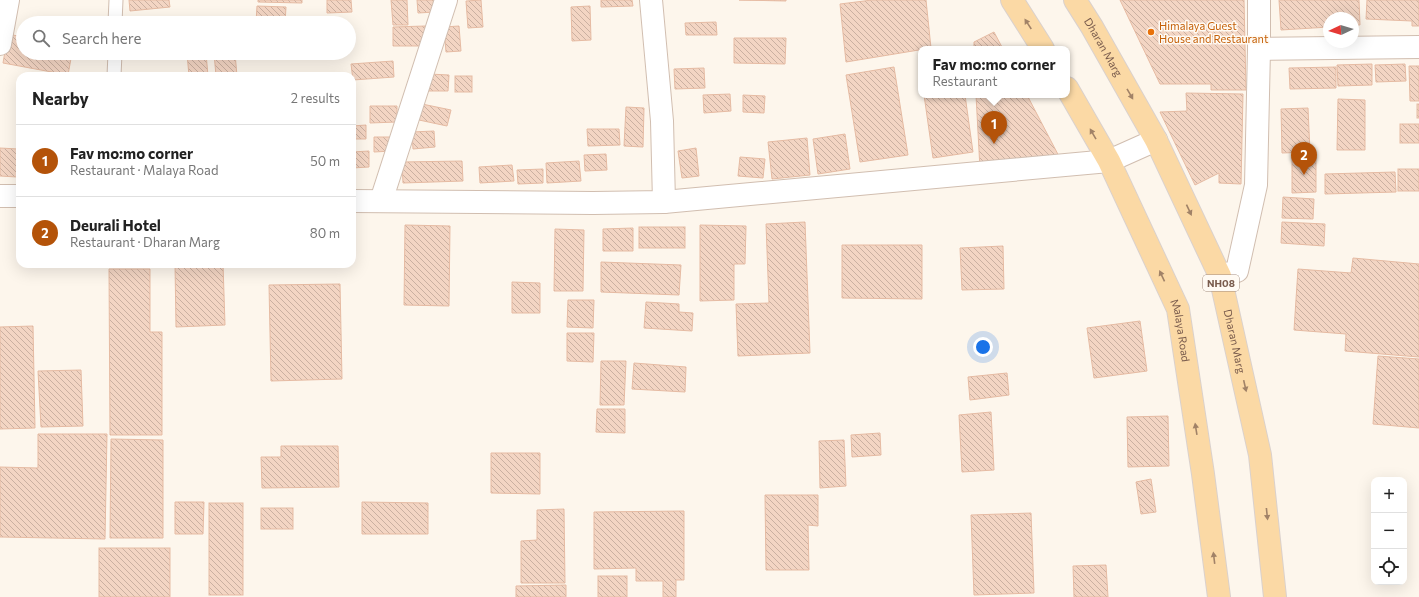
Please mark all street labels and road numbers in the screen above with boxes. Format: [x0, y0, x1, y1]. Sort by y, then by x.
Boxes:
street label: Dharan Marg [1082, 15, 1126, 78]
road number: NH08 [1203, 275, 1239, 291]
street label: Malaya Road [1168, 297, 1193, 363]
street label: Dharan Marg [1222, 308, 1249, 374]

